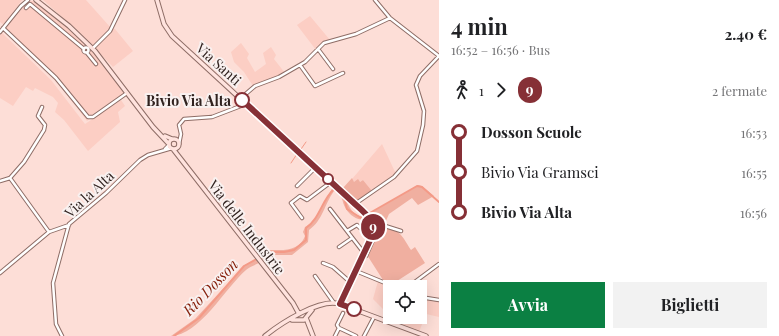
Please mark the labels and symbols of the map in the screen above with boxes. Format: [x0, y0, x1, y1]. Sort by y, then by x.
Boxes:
street label: Via Santi [192, 38, 246, 89]
place label: Bivio Via Alta [146, 91, 232, 110]
marker: Bivio Via Alta [234, 92, 250, 108]
street label: Via la Alta [59, 166, 118, 222]
unlabelled marker [322, 173, 334, 185]
street label: Via delle Industrie [204, 175, 290, 278]
line badge: 9 [360, 214, 386, 240]
water label: Rio Dosson [177, 254, 242, 320]
unlabelled marker [346, 301, 362, 317]

